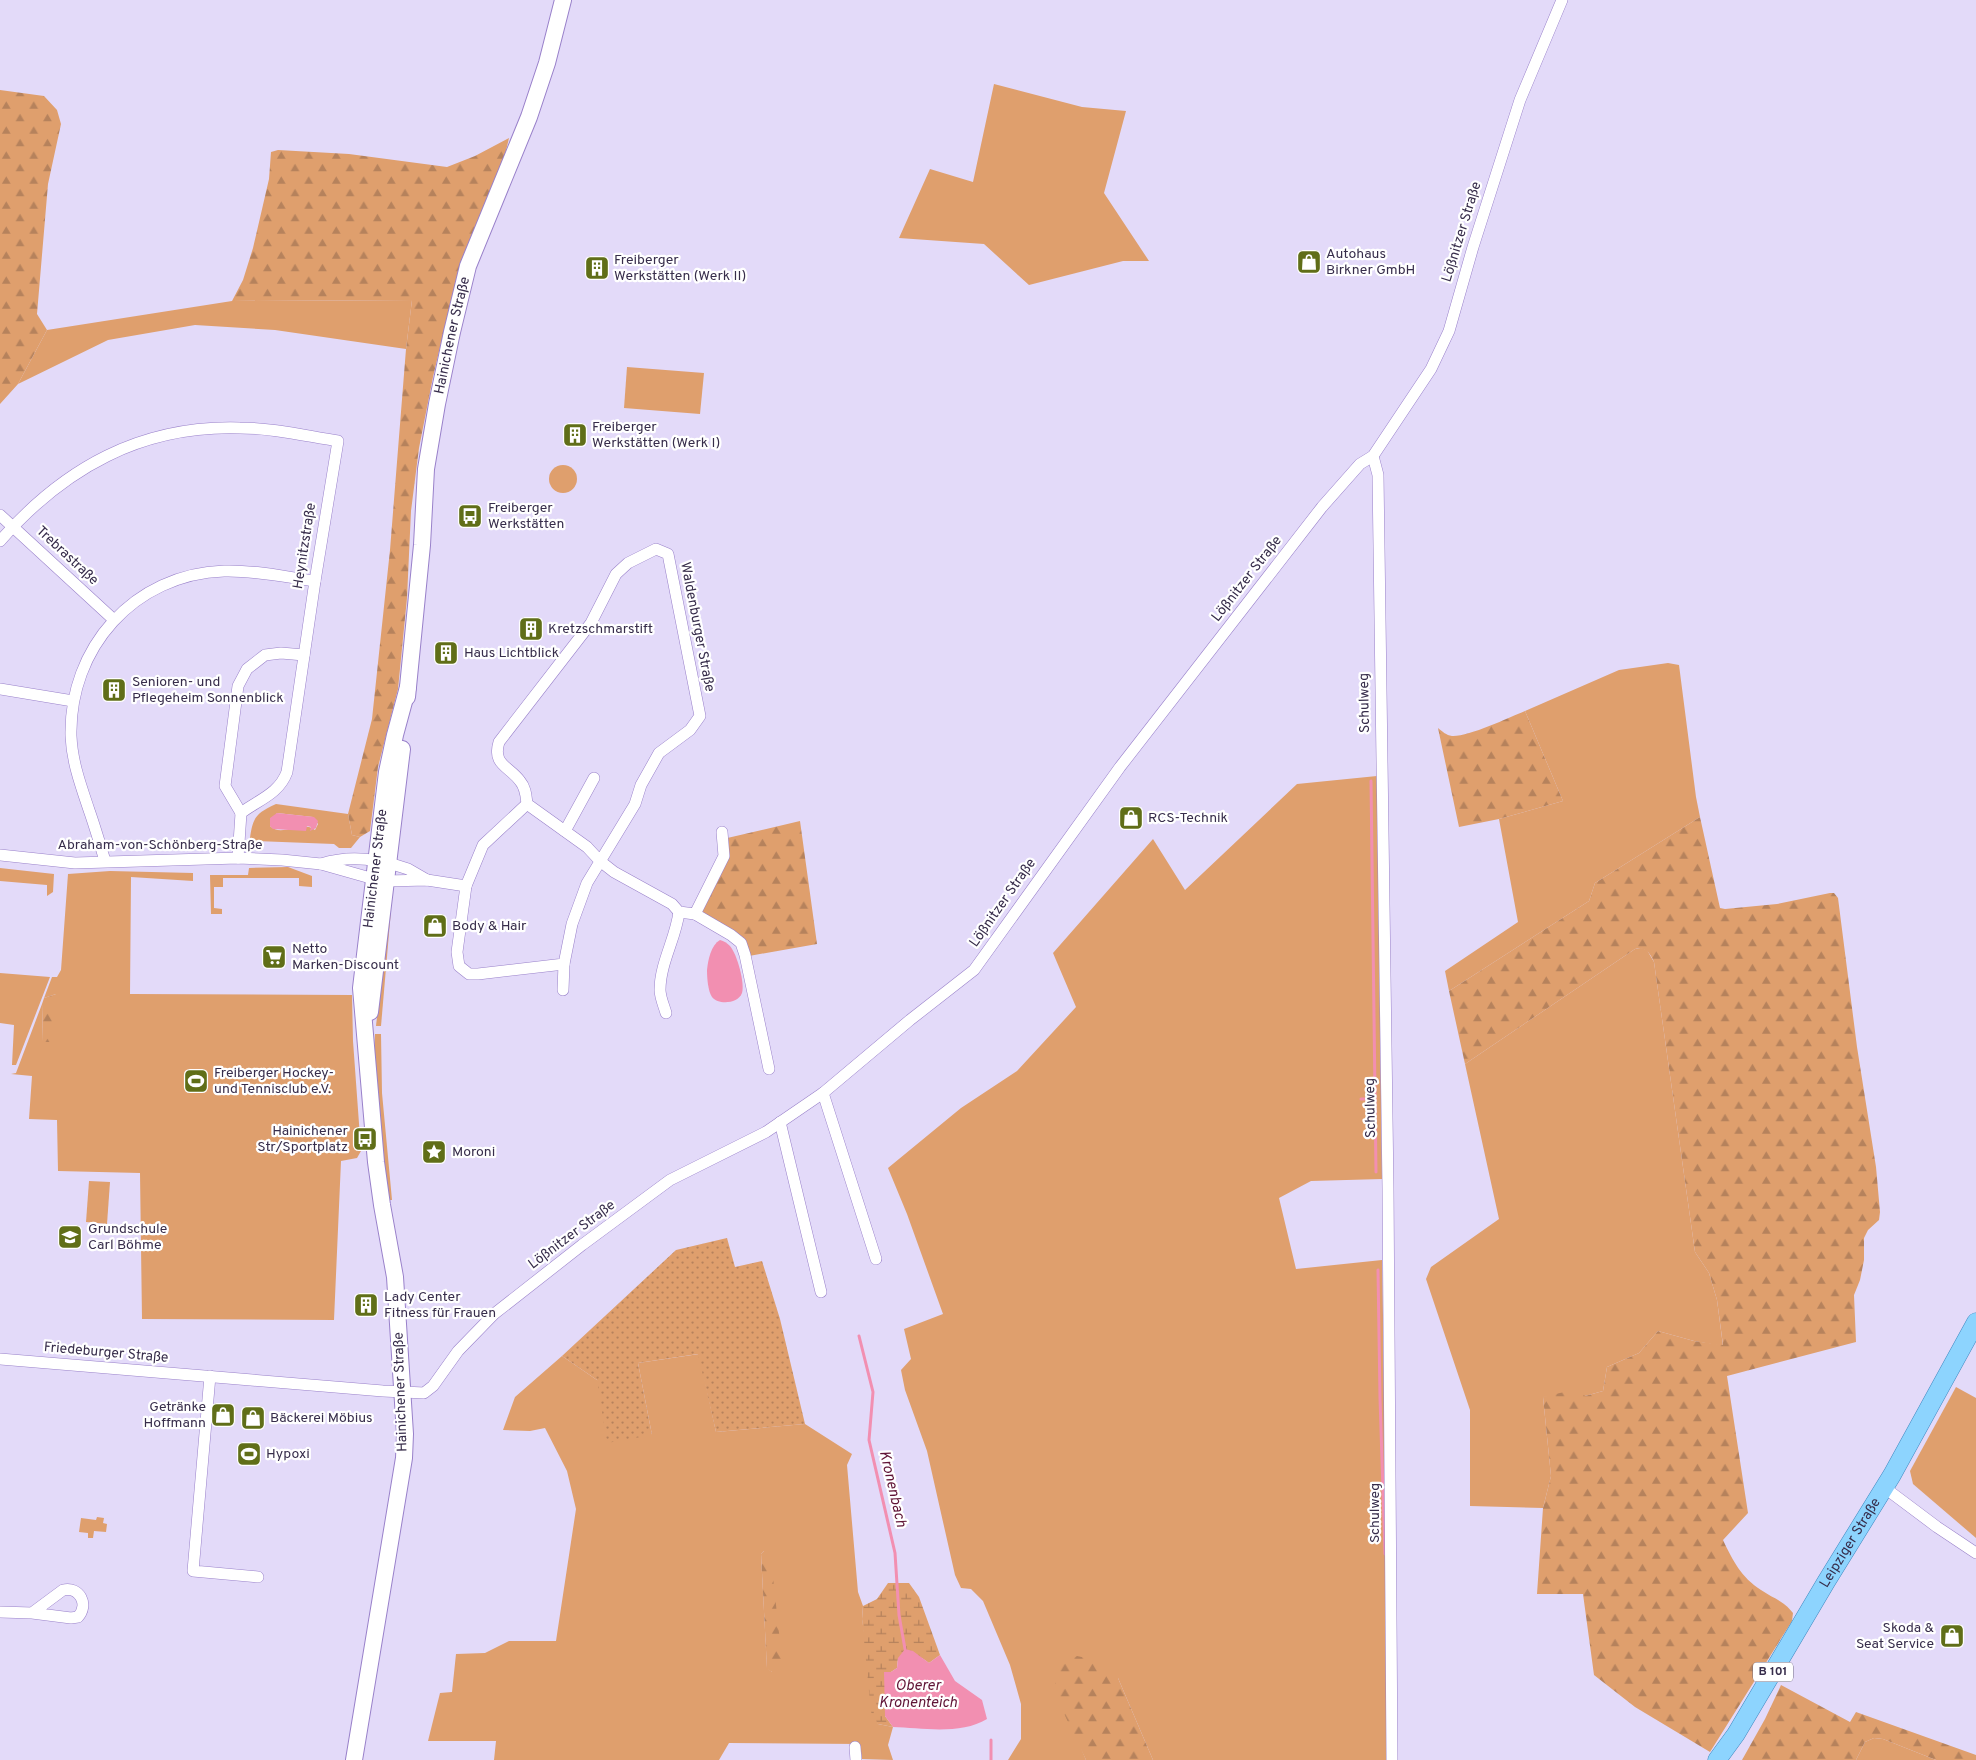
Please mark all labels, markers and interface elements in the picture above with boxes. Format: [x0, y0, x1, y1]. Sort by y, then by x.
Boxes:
street label: Lößnitzer Straße [1439, 180, 1485, 284]
place label: Autohaus Birkner GmbH [1326, 246, 1415, 279]
shop icon: Autohaus Birkner GmbH [1296, 249, 1322, 275]
place label: Freiberger Werkstätten (Werk II) [614, 252, 746, 285]
building icon: Freiberger Werkstätten (Werk II) [584, 255, 610, 281]
street label: Hainichener Straße [431, 275, 474, 396]
place label: Freiberger Werkstätten (Werk I) [592, 419, 720, 452]
building icon: Freiberger Werkstätten (Werk I) [562, 422, 588, 448]
place label: Freiberger Werkstätten [488, 500, 564, 533]
street label: Heynitzstraße [290, 502, 320, 590]
bus stop icon: Freiberger Werkstätten [457, 503, 483, 529]
street label: Trebrastraße [32, 523, 102, 589]
street label: Lößnitzer Straße [1208, 533, 1286, 625]
street label: Waldenburger Straße [676, 561, 718, 693]
building icon: Kretzschmarstift [518, 616, 544, 642]
place label: Kretzschmarstift [548, 621, 653, 638]
building icon: Haus Lichtblick [433, 640, 459, 666]
place label: Haus Lichtblick [464, 645, 559, 662]
street label: Schulweg [1356, 673, 1374, 733]
place label: Senioren- und Pflegeheim Sonnenblick [132, 674, 284, 707]
building icon: Senioren- und Pflegeheim Sonnenblick [101, 677, 127, 703]
shop icon: RCS-Technik [1118, 805, 1144, 831]
street label: Hainichener Straße [360, 808, 391, 929]
place label: RCS-Technik [1148, 810, 1228, 827]
street label: Abraham-von-Schönberg-Straße [58, 837, 262, 854]
street label: Lößnitzer Straße [966, 855, 1040, 951]
shop icon: Body & Hair [422, 913, 448, 939]
place label: Body & Hair [452, 918, 527, 935]
place label: Netto Marken-Discount [292, 941, 399, 974]
supermarket icon: Netto Marken-Discount [261, 944, 287, 970]
place label: Freiberger Hockey- und Tennisclub e.V. [214, 1065, 334, 1098]
sports icon: Freiberger Hockey- und Tennisclub e.V. [183, 1068, 209, 1094]
street label: Schulweg [1362, 1078, 1380, 1138]
place label: Hainichener Str/Sportplatz [257, 1123, 349, 1156]
bus stop icon: Hainichener Str/Sportplatz [352, 1126, 378, 1152]
place icon: Moroni [421, 1139, 447, 1165]
place label: Moroni [452, 1144, 495, 1161]
street label: Lößnitzer Straße [525, 1197, 619, 1273]
place label: Grundschule Carl Böhme [88, 1221, 167, 1254]
school or university icon: Grundschule Carl Böhme [57, 1224, 83, 1250]
place label: Lady Center Fitness für Frauen [384, 1289, 496, 1322]
building icon: Lady Center Fitness für Frauen [353, 1292, 379, 1318]
street label: Hainichener Straße [390, 1332, 412, 1452]
street label: Friedeburger Straße [43, 1339, 169, 1367]
place label: Getränke Hoffmann [144, 1399, 206, 1432]
shop icon: Getränke Hoffmann [210, 1402, 236, 1428]
shop icon: Bäckerei Möbius [240, 1405, 266, 1431]
place label: Bäckerei Möbius [270, 1410, 373, 1427]
sports icon: Hypoxi [236, 1441, 262, 1467]
place label: Hypoxi [266, 1446, 310, 1463]
water label: Kronenbach [874, 1449, 910, 1529]
street label: Schulweg [1367, 1483, 1384, 1543]
street label: Leipziger Straße [1816, 1495, 1884, 1591]
place label: Skoda & Seat Service [1856, 1620, 1935, 1653]
shop icon: Skoda & Seat Service [1939, 1623, 1965, 1649]
road number: B 101 [1753, 1662, 1793, 1681]
water label: Oberer Kronenteich [879, 1677, 957, 1713]

